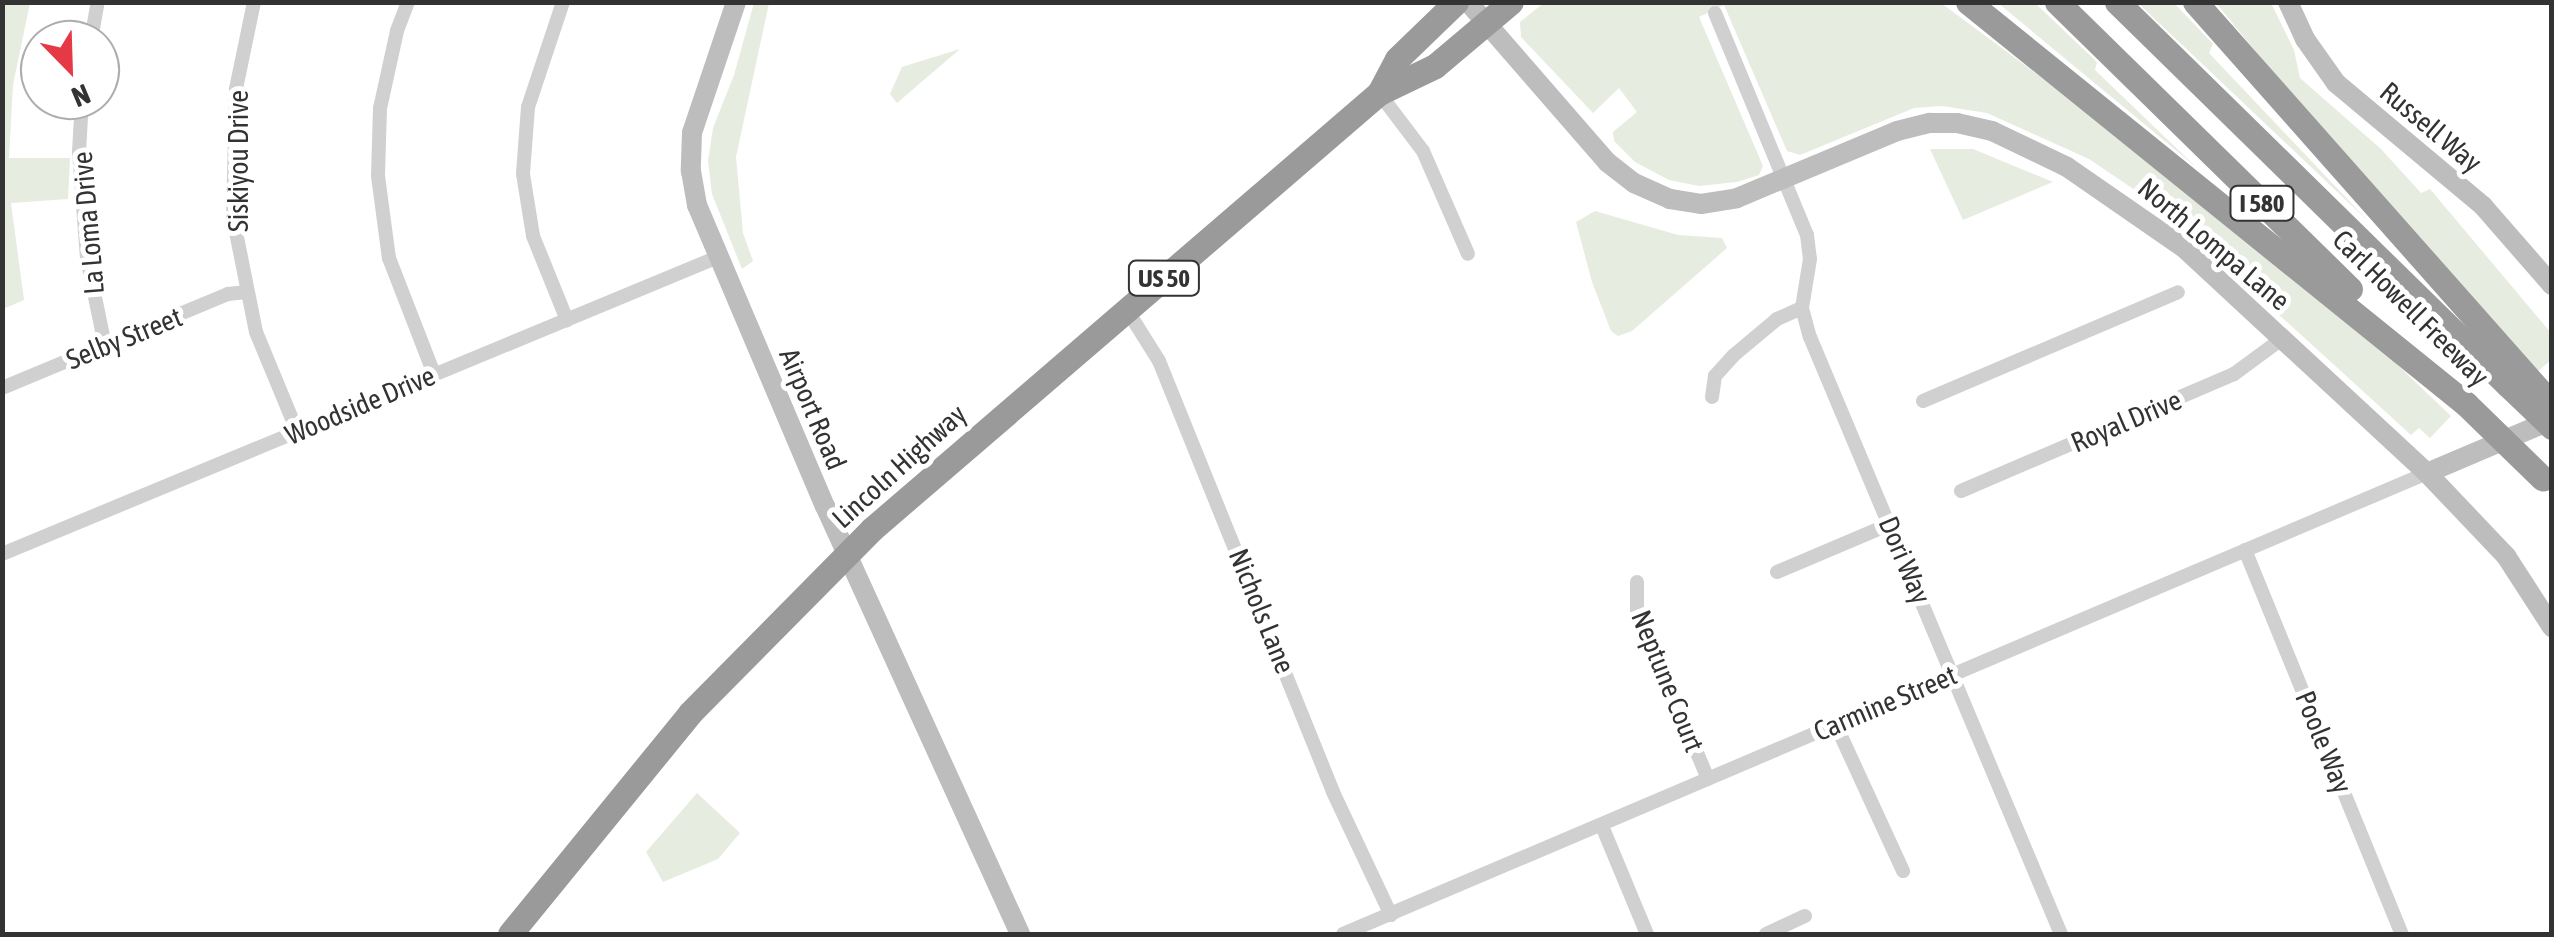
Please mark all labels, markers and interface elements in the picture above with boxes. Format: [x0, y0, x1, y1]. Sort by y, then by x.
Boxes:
north arrow [20, 20, 120, 120]
street label: Russell Way [2373, 75, 2489, 179]
text: N [67, 78, 95, 114]
street label: Siskiyou Drive [221, 90, 255, 232]
street label: La Loma Drive [65, 150, 111, 296]
street label: North Lompa Lane [2131, 171, 2297, 317]
road number: I 580 [2227, 183, 2297, 223]
street label: Carl Howell Freeway [2326, 223, 2496, 393]
road number: US 50 [1126, 258, 1202, 298]
street label: Selby Street [61, 300, 187, 376]
street label: Airport Road [772, 343, 854, 475]
street label: Woodside Drive [280, 358, 440, 452]
street label: Royal Drive [2066, 383, 2186, 459]
street label: Lincoln Highway [825, 397, 973, 535]
street label: Dori Way [1872, 511, 1938, 609]
street label: Nichols Lane [1222, 544, 1302, 678]
street label: Neptune Court [1624, 605, 1712, 757]
street label: Carmine Street [1808, 658, 1962, 748]
street label: Poole Way [2288, 686, 2360, 798]

